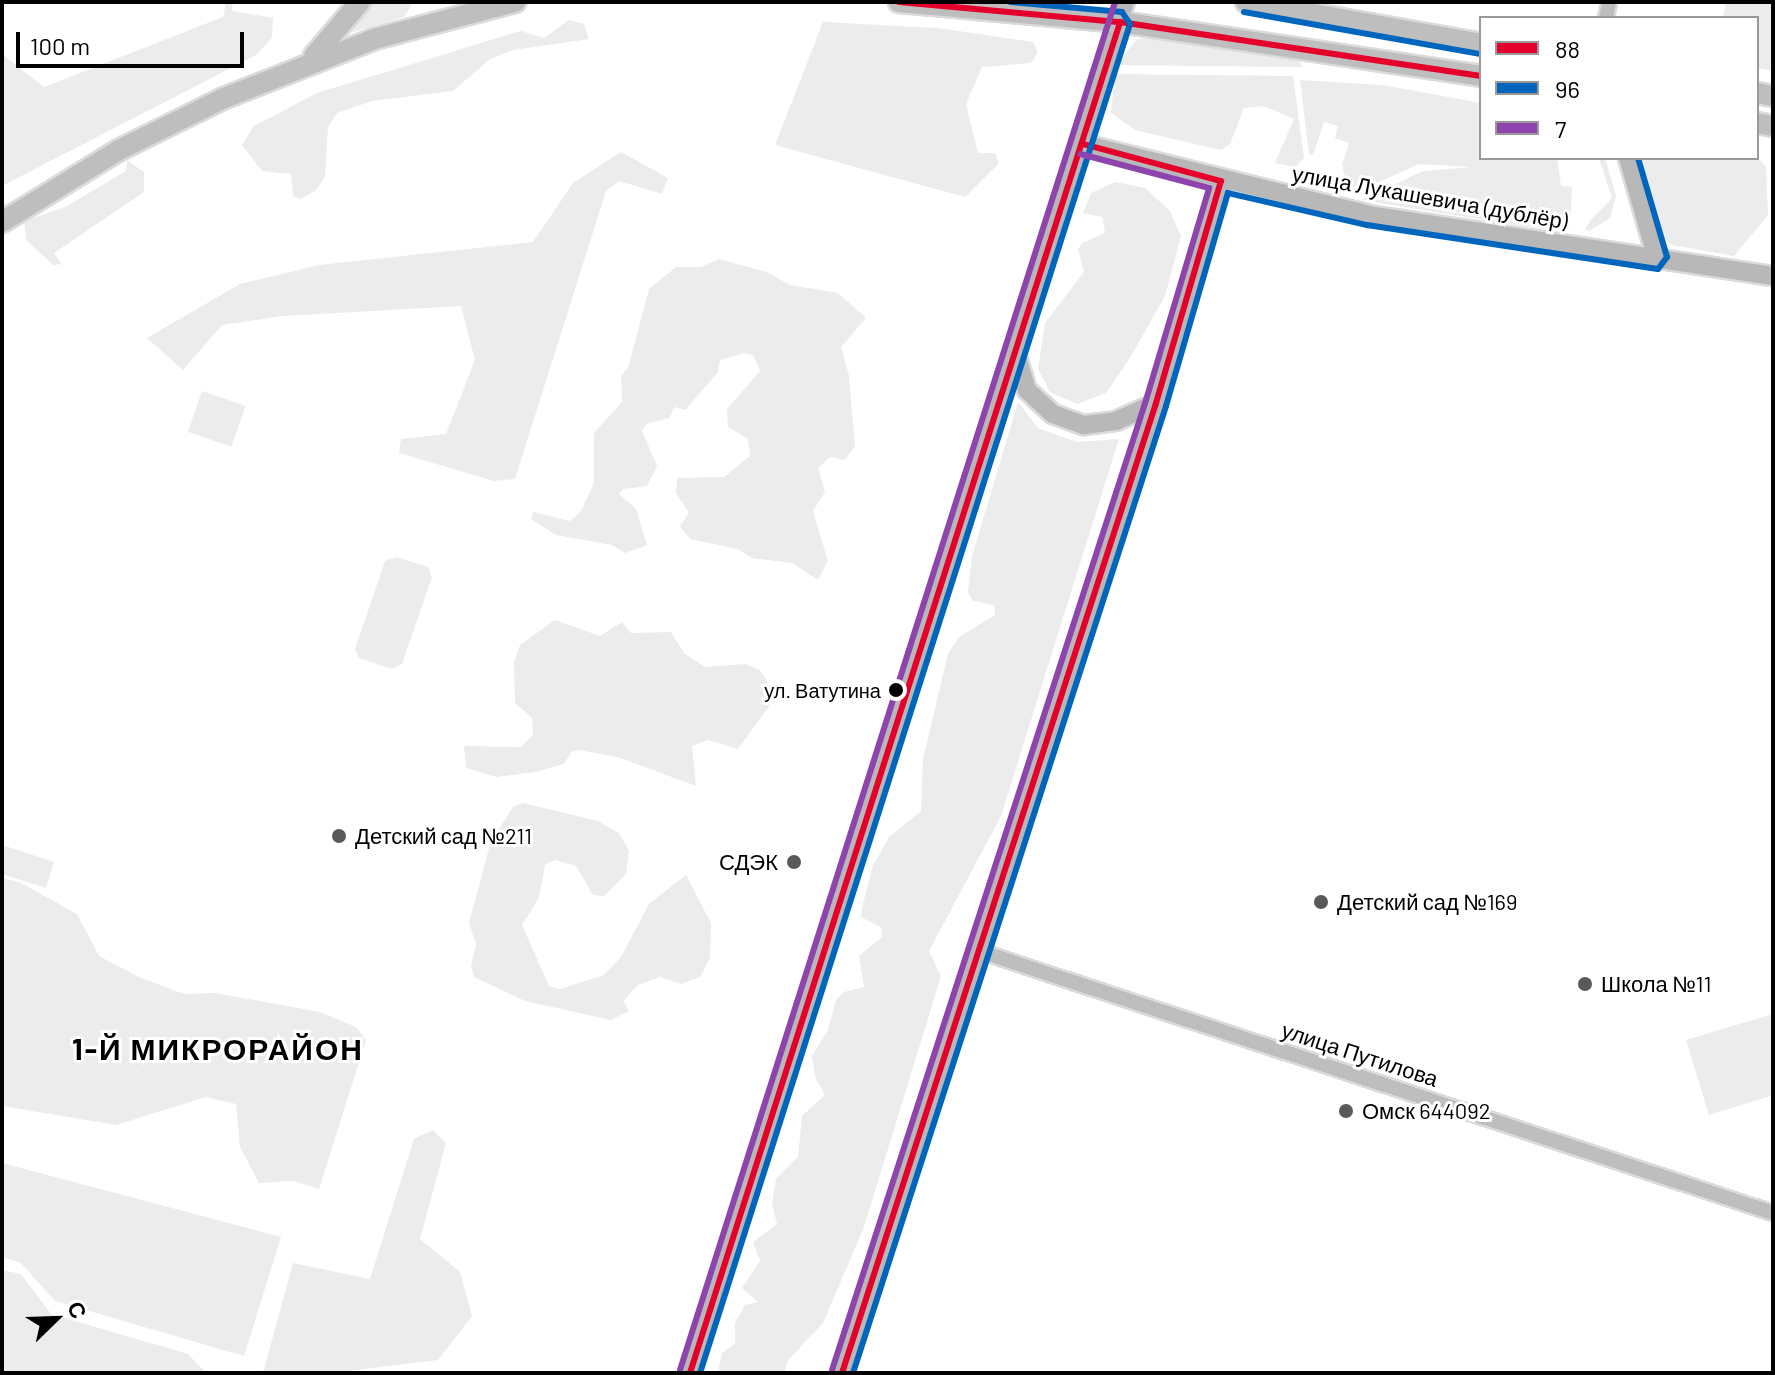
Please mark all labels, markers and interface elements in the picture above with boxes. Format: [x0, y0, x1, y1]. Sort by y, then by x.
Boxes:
scale bar [20, 16, 248, 66]
legend [1479, 16, 1759, 160]
text: 100 m [30, 31, 90, 60]
text: 88 [1555, 34, 1580, 63]
text: 96 [1555, 74, 1580, 103]
text: 7 [1555, 114, 1566, 143]
street label: улица Лукашевича (дублёр) [1290, 160, 1570, 234]
place label: ул. Ватутина [764, 678, 881, 702]
marker: ул. Ватутина [888, 682, 904, 698]
place label: Детский сад №211 [355, 823, 532, 849]
marker: Детский сад №211 [330, 827, 348, 845]
place label: СДЭК [719, 849, 778, 875]
marker: СДЭК [785, 853, 803, 871]
place label: Детский сад №169 [1337, 889, 1517, 915]
marker: Детский сад №169 [1312, 893, 1330, 911]
place label: Школа №11 [1601, 971, 1711, 997]
marker: Школа №11 [1576, 975, 1594, 993]
street label: улица Путилова [1278, 1016, 1442, 1092]
district label: 1-Й МИКРОРАЙОН [72, 1030, 364, 1066]
place label: Омск 644092 [1362, 1098, 1491, 1124]
marker: Омск 644092 [1337, 1102, 1355, 1120]
north arrow [16, 1279, 96, 1359]
text: С [63, 1297, 93, 1322]

